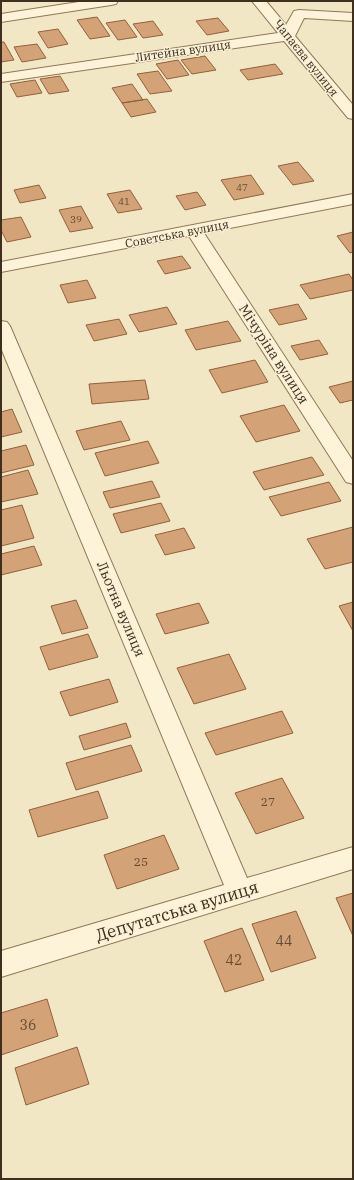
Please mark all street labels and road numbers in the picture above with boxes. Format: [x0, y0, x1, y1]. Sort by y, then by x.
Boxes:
street label: Чапаєва вулиця [271, 16, 342, 99]
street label: Литейна вулиця [134, 36, 232, 65]
street label: Советська вулиця [124, 216, 230, 251]
street label: Мічуріна вулиця [235, 301, 313, 407]
street label: Льотна вулиця [93, 558, 149, 660]
street label: Депутатська вулиця [93, 876, 261, 946]

